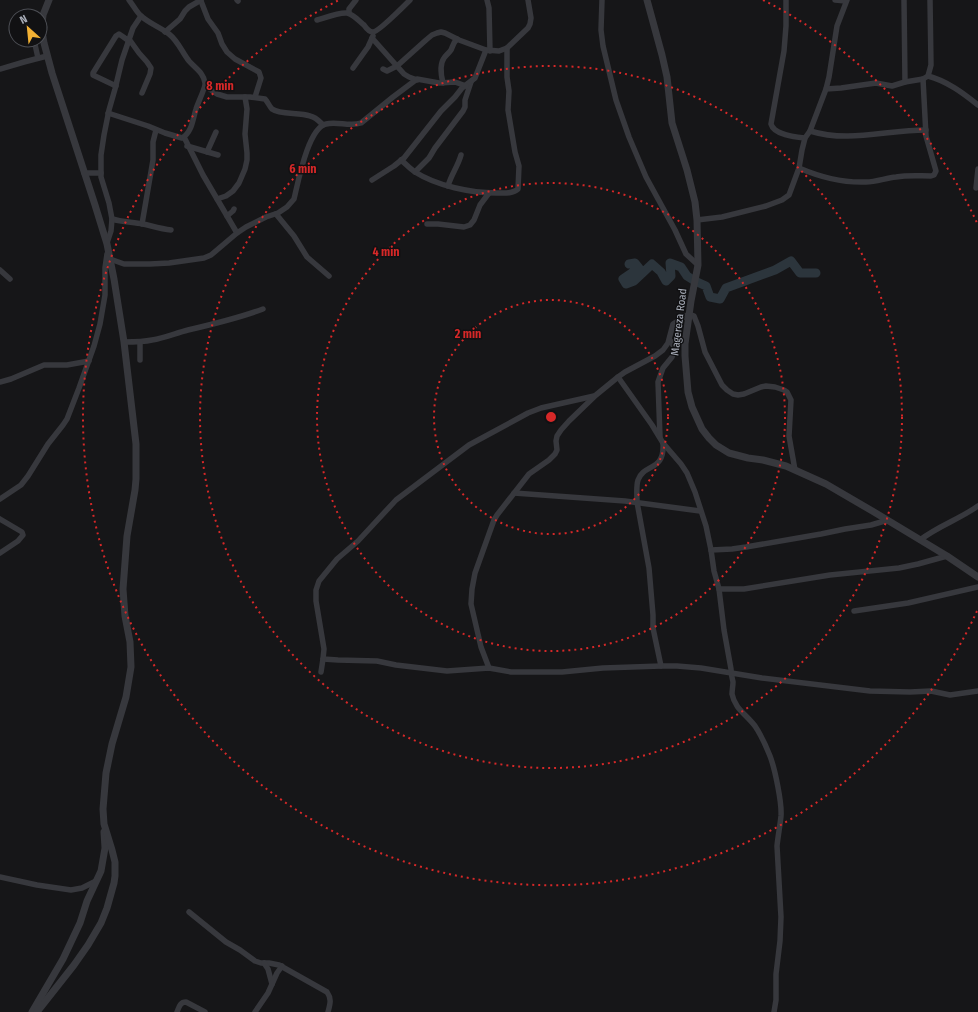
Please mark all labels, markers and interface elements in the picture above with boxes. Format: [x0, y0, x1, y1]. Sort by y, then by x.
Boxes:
north arrow [8, 8, 48, 48]
text: N [18, 12, 30, 27]
text: 8 min [206, 79, 234, 93]
text: 6 min [289, 162, 317, 176]
text: 4 min [372, 245, 400, 259]
street label: Magereza Road [668, 288, 690, 356]
text: 2 min [454, 327, 481, 341]
centre of rings [544, 410, 558, 424]

